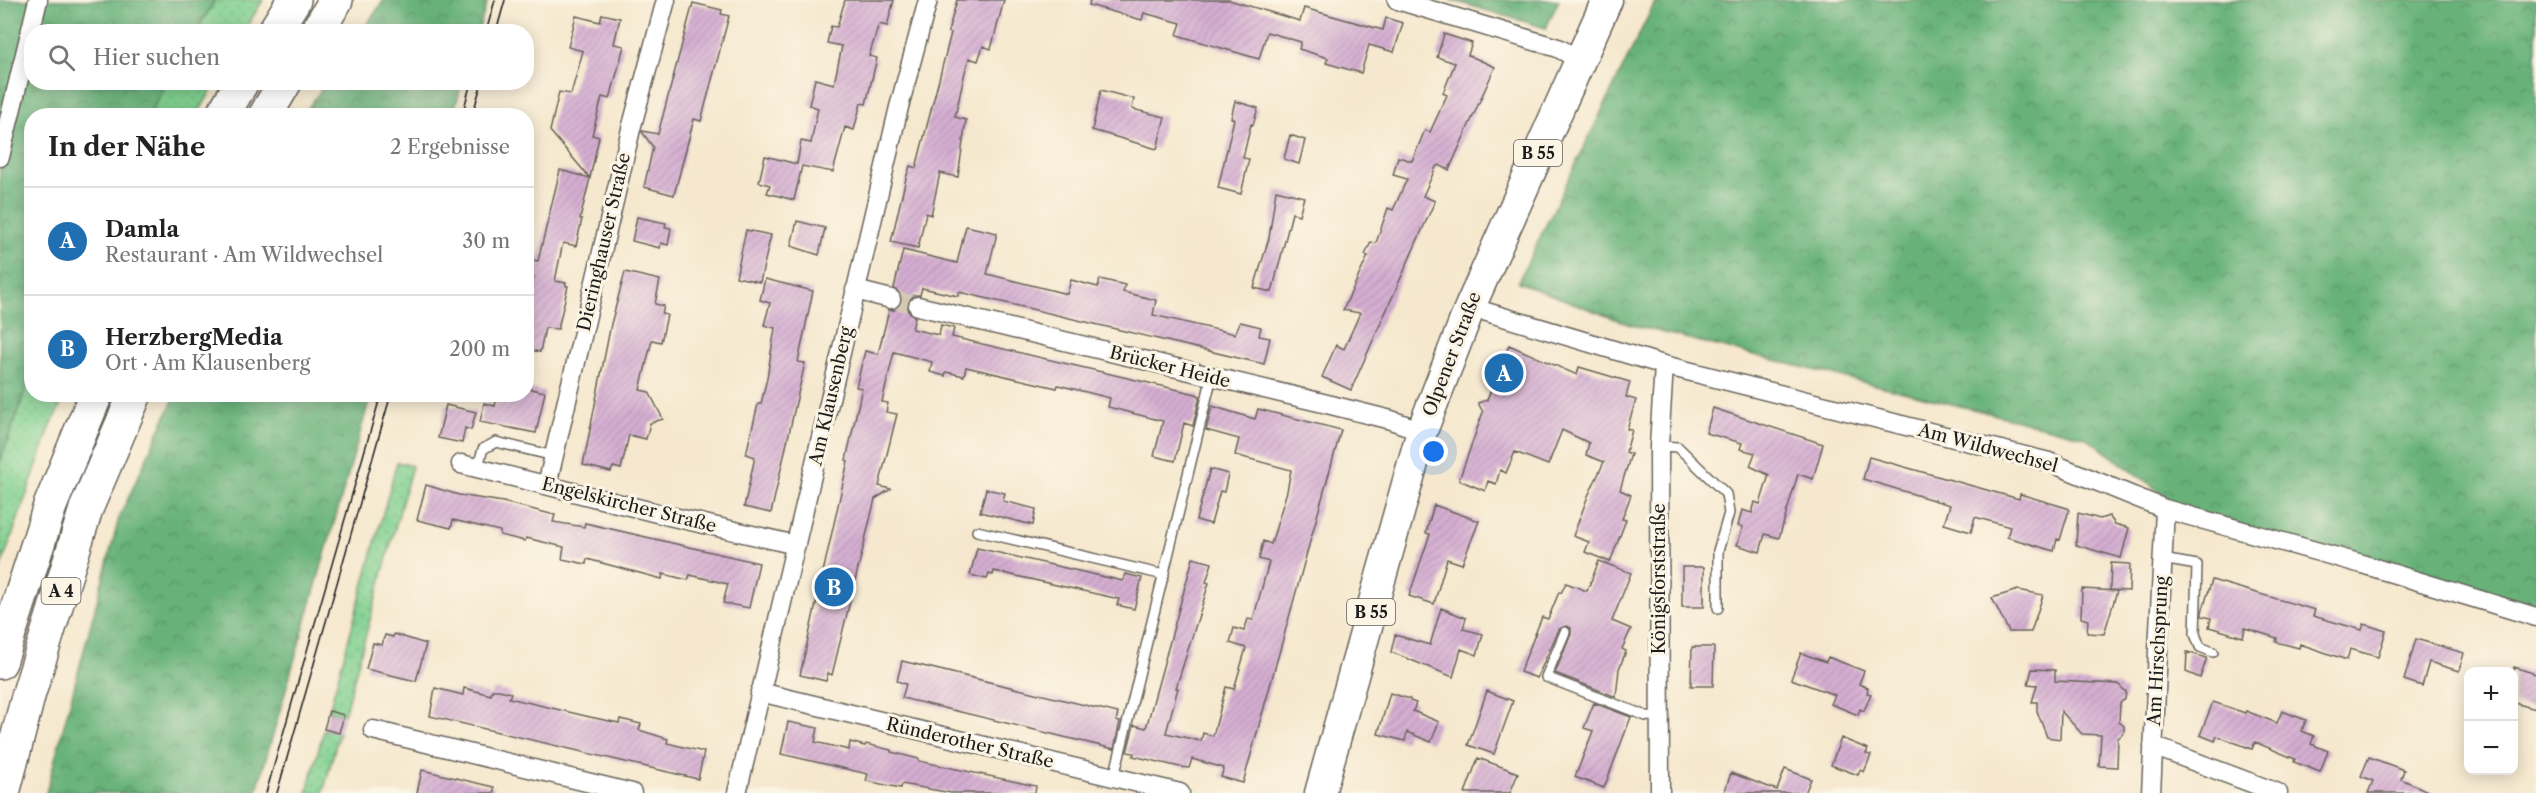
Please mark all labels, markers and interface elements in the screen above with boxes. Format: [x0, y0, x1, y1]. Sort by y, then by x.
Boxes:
search box [24, 24, 534, 90]
icon: search [45, 41, 78, 74]
text: Hier suchen [93, 44, 220, 71]
text: In der Nähe [48, 131, 205, 163]
text: 2 Ergebnisse [390, 135, 510, 159]
road number: B 55 [1514, 140, 1562, 166]
street label: Dieringhauser Straße [573, 151, 635, 333]
text: Damla [105, 216, 179, 243]
text: A [60, 229, 75, 253]
text: 30 m [462, 229, 510, 253]
text: Restaurant · Am Wildwechsel [105, 243, 383, 267]
street label: Olpener Straße [1418, 289, 1486, 419]
text: HerzbergMedia [105, 324, 283, 351]
street label: Am Klausenberg [804, 324, 858, 469]
text: B [60, 337, 75, 361]
text: 200 m [449, 337, 510, 361]
street label: Brücker Heide [1107, 341, 1233, 393]
pin: A [1484, 350, 1524, 395]
text: Ort · Am Klausenberg [105, 351, 310, 375]
street label: Am Wildwechsel [1915, 418, 2060, 477]
your location [1419, 437, 1448, 466]
street label: Engelskircher Straße [539, 473, 719, 537]
street label: Königsforststraße [1648, 503, 1670, 655]
pin: B [814, 564, 854, 610]
street label: Am Hirschsprung [2143, 575, 2173, 728]
road number: A 4 [42, 578, 80, 604]
road number: B 55 [1347, 599, 1395, 625]
map controls [2464, 667, 2518, 775]
button: + [2464, 667, 2518, 721]
street label: Ründerother Straße [884, 713, 1056, 773]
button: − [2464, 721, 2518, 775]

